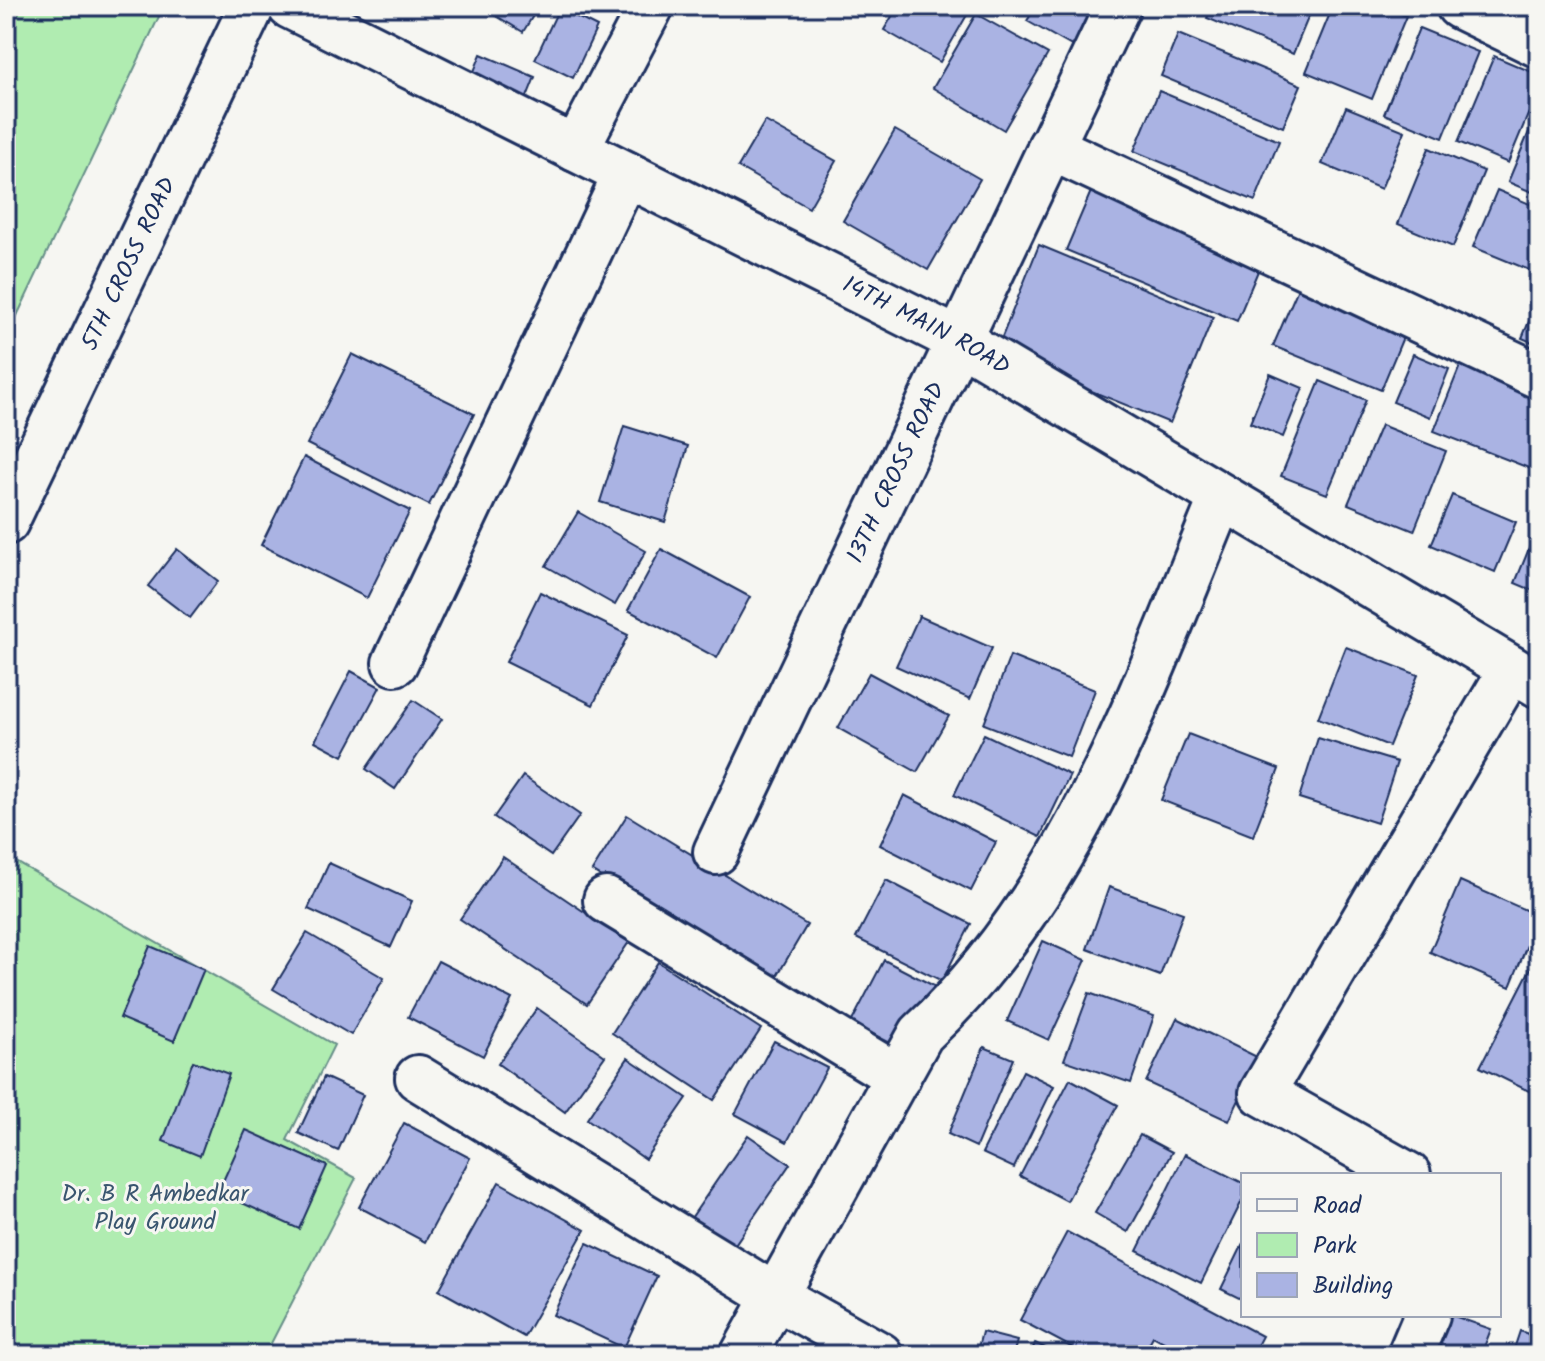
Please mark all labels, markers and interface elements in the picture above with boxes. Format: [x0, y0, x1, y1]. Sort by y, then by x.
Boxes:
street label: 5TH CROSS ROAD [71, 170, 187, 357]
street label: 14TH MAIN ROAD [835, 266, 1018, 386]
street label: 13TH CROSS ROAD [836, 375, 956, 570]
legend [1241, 1173, 1501, 1317]
park label: Dr. B R Ambedkar Play Ground [62, 1175, 250, 1242]
text: Road [1313, 1187, 1362, 1226]
text: Park [1313, 1227, 1357, 1266]
text: Building [1313, 1267, 1393, 1306]

